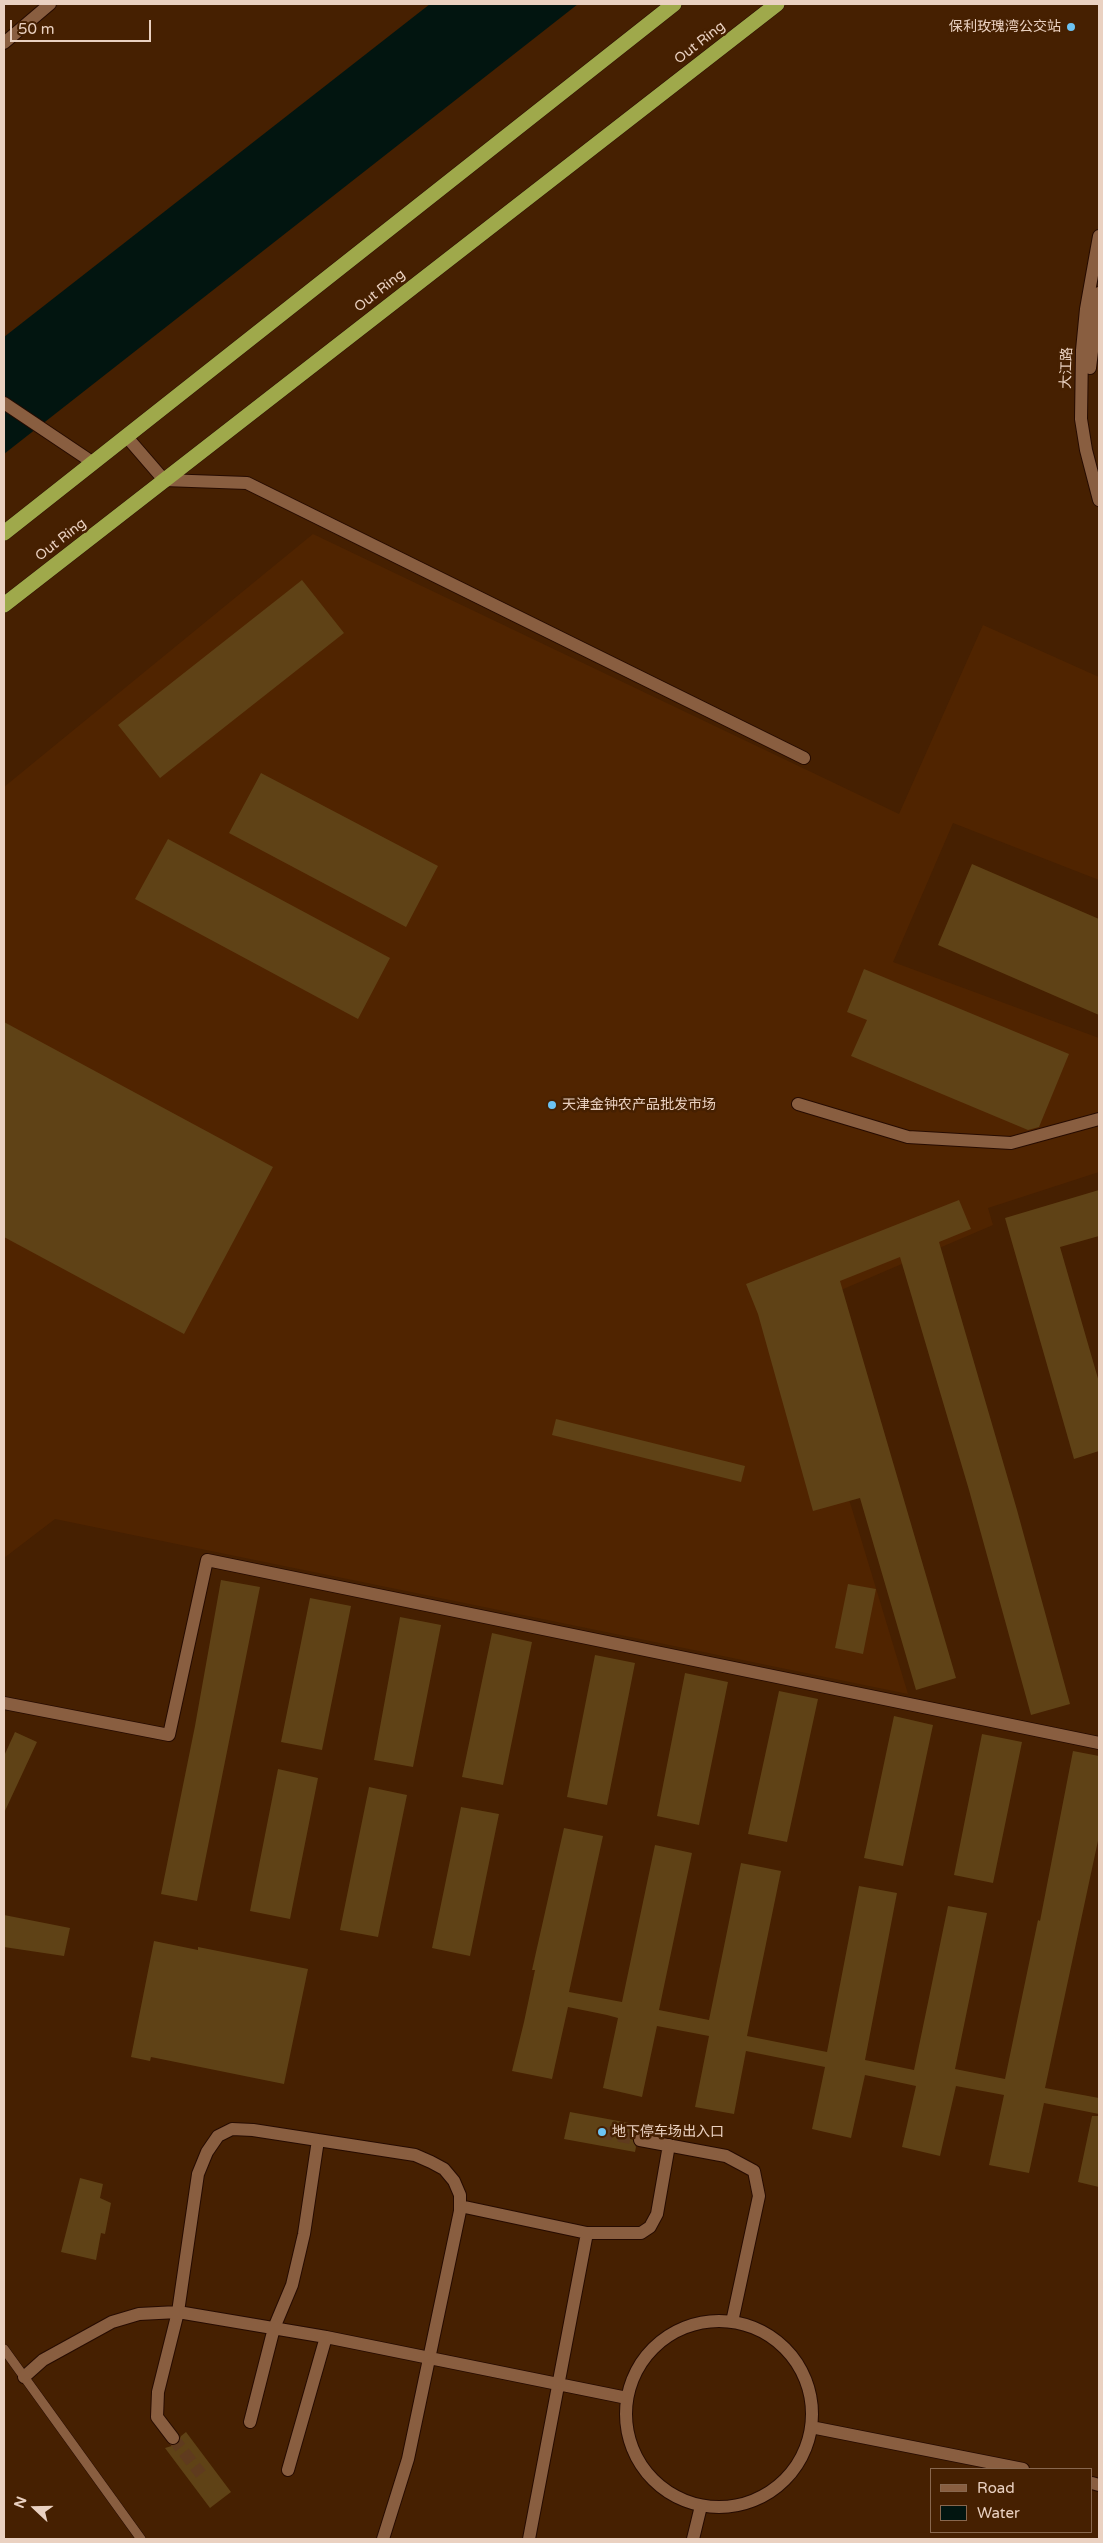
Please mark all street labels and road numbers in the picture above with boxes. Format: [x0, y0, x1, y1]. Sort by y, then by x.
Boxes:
street label: Out Ring [671, 18, 729, 68]
street label: Out Ring [351, 266, 409, 316]
street label: 大江路 [1058, 347, 1076, 389]
street label: Out Ring [32, 515, 90, 565]

